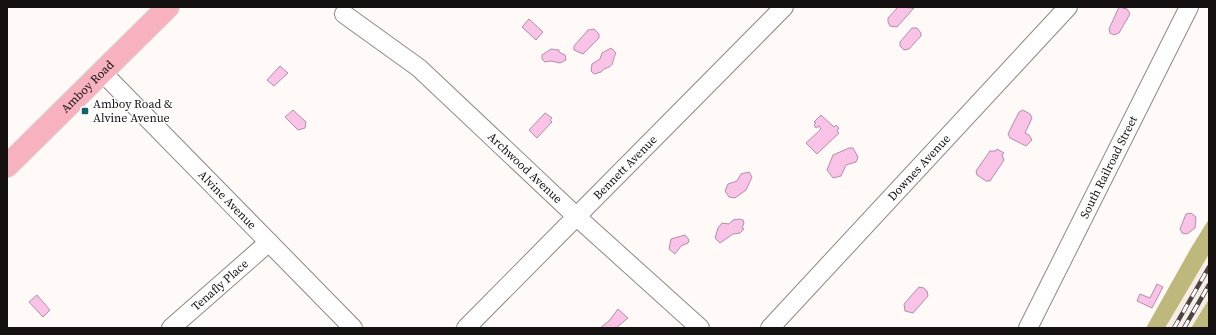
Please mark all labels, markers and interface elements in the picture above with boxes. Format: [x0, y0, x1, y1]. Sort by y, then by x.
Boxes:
street label: Amboy Road [57, 57, 117, 116]
place label: Amboy Road & Alvine Avenue [93, 96, 173, 126]
marker: Amboy Road & Alvine Avenue [80, 106, 90, 116]
street label: South Railroad Street [1076, 113, 1141, 221]
street label: Archwood Avenue [484, 129, 566, 207]
street label: Downes Avenue [884, 131, 954, 204]
street label: Bennett Avenue [590, 132, 660, 203]
street label: Alvine Avenue [195, 167, 260, 233]
street label: Tenafly Place [188, 256, 252, 314]

